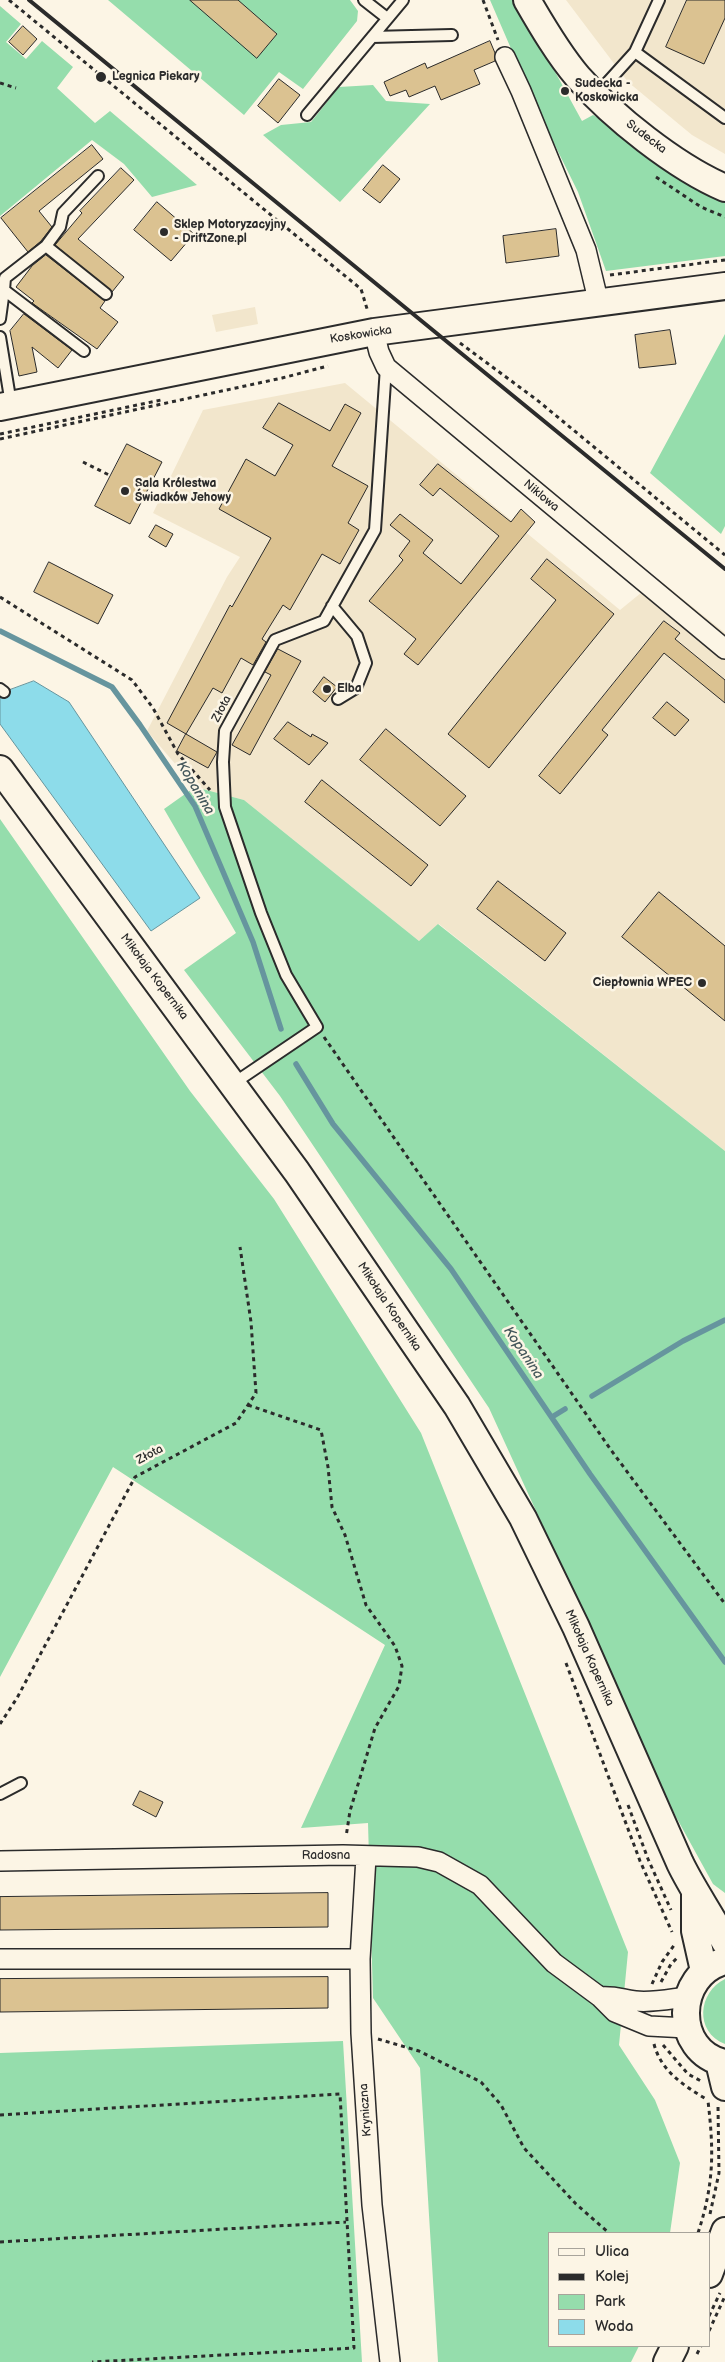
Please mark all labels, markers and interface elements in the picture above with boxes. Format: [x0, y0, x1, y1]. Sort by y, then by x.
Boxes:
marker: Legnica Piekary [94, 70, 108, 84]
place label: Legnica Piekary [112, 70, 200, 84]
place label: Sudecka - Koskowicka [575, 77, 639, 105]
marker: Sudecka - Koskowicka [559, 85, 571, 97]
street label: Sudecka [623, 117, 669, 157]
place label: Sklep Motoryzacyjny - DriftZone.pl [174, 218, 286, 246]
marker: Sklep Motoryzacyjny - DriftZone.pl [158, 226, 170, 238]
street label: Koskowicka [329, 323, 393, 347]
place label: Sala Królestwa Świadków Jehowy [135, 477, 231, 505]
street label: Niklowa [520, 477, 562, 515]
marker: Sala Królestwa Świadków Jehowy [119, 485, 131, 497]
place label: Elba [337, 682, 362, 696]
marker: Elba [321, 683, 333, 695]
street label: Złota [209, 693, 235, 725]
water label: Kopanina [172, 758, 218, 818]
street label: Mikołaja Kopernika [117, 931, 191, 1023]
place label: Ciepłownia WPEC [593, 976, 692, 990]
marker: Ciepłownia WPEC [696, 977, 708, 989]
street label: Mikołaja Kopernika [354, 1260, 424, 1354]
water label: Kopanina [499, 1324, 547, 1382]
street label: Złota [134, 1442, 166, 1468]
street label: Mikołaja Kopernika [561, 1608, 617, 1708]
street label: Radosna [302, 1849, 350, 1863]
street label: Kryniczna [357, 2083, 375, 2137]
legend [548, 2232, 710, 2347]
text: Ulica [595, 2242, 629, 2261]
text: Kolej [595, 2267, 629, 2286]
text: Park [595, 2292, 625, 2311]
text: Woda [595, 2317, 633, 2336]

